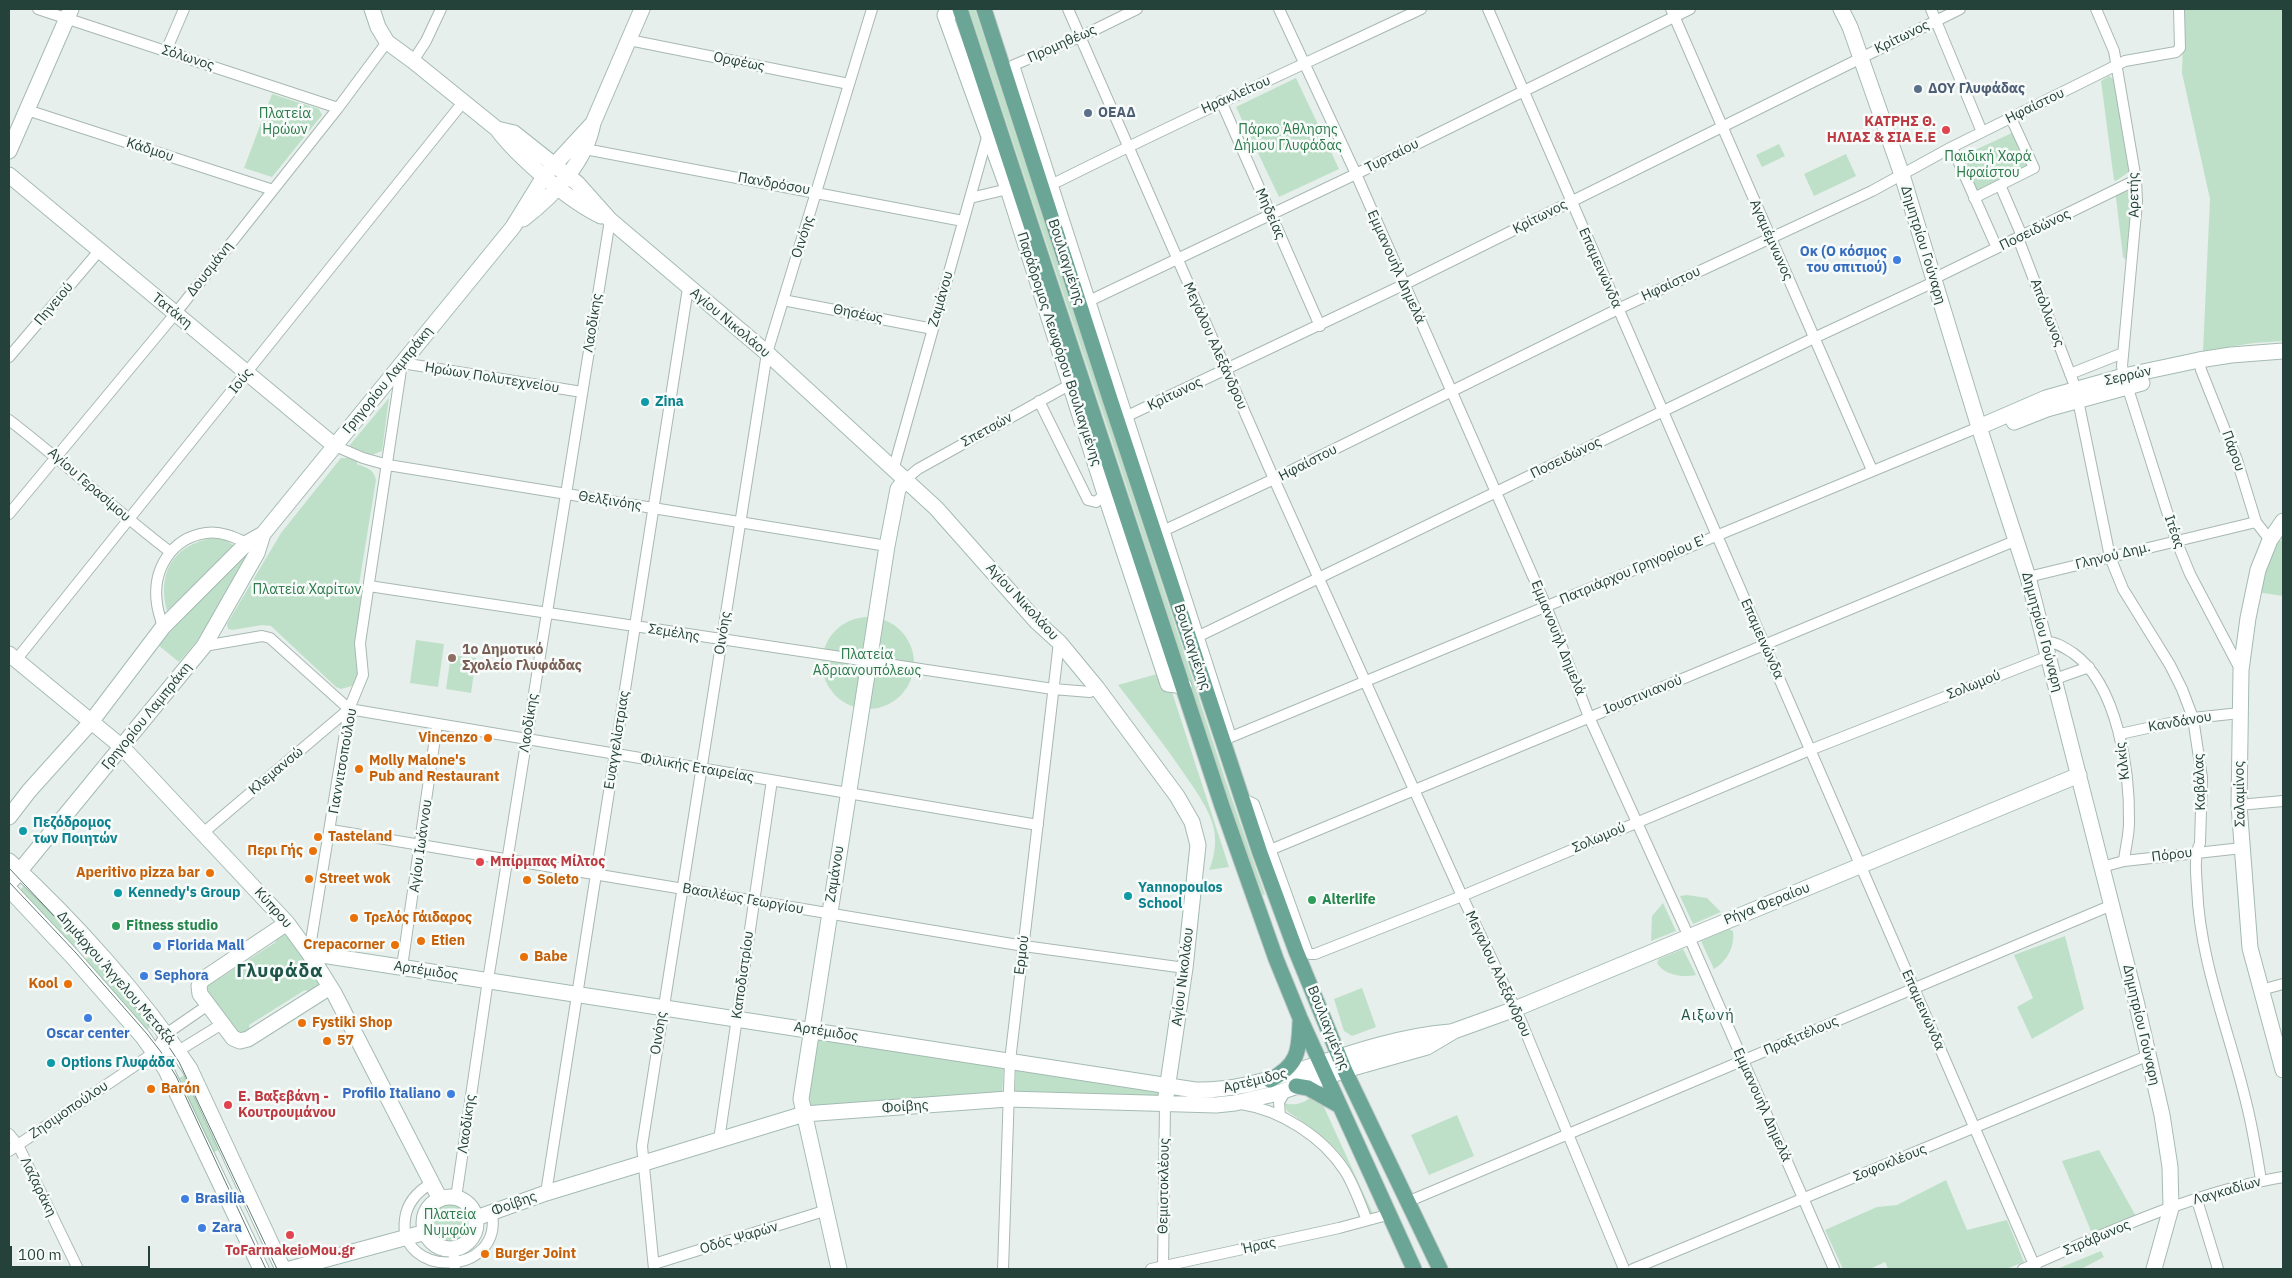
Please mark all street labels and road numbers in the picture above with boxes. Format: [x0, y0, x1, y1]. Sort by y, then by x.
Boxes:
street label: Κρίτωνος [1872, 17, 1932, 57]
street label: Προμηθέως [1025, 21, 1099, 67]
street label: Σόλωνος [160, 42, 216, 74]
street label: Ορφέως [712, 49, 766, 75]
street label: Ηρακλείτου [1199, 72, 1273, 118]
street label: Ηφαίστου [2003, 85, 2067, 127]
street label: Κάδμου [124, 134, 176, 166]
street label: Τυρταίου [1362, 135, 1422, 177]
street label: Πανδρόσου [737, 169, 811, 199]
street label: Αρετής [2125, 172, 2143, 218]
street label: Δημητρίου Γούναρη [1897, 183, 1949, 307]
street label: Μηδείας [1251, 186, 1289, 242]
street label: Κρίτωνος [1510, 196, 1570, 238]
street label: Αγαμέμνωνος [1746, 197, 1796, 283]
street label: Ποσειδώνος [1997, 206, 2073, 254]
street label: Εμμανουήλ Δημελά [1363, 207, 1429, 327]
street label: Οινόης [788, 214, 818, 260]
street label: Βουλιαγμένης [1044, 217, 1088, 307]
street label: Επαμεινώνδα [1575, 225, 1625, 311]
street label: Παράδρομος Λεωφόρου Βουλιαγμένης [1013, 230, 1105, 468]
street label: Δουσμάνη [183, 238, 237, 300]
street label: Ηφαίστου [1639, 263, 1703, 305]
street label: Ζαμάνου [925, 269, 957, 329]
street label: Απόλλωνος [2026, 277, 2068, 349]
street label: Πηνειού [31, 279, 77, 329]
street label: Μεγάλου Αλεξάνδρου [1179, 280, 1251, 412]
street label: Αγίου Νικολάου [687, 285, 773, 361]
street label: Τατάκη [148, 290, 196, 332]
street label: Λαοδίκης [580, 292, 606, 354]
street label: Θησέως [832, 301, 884, 327]
street label: Γρηγορίου Λαμπράκη [339, 323, 437, 437]
street label: Ηρώων Πολυτεχνείου [424, 359, 560, 397]
street label: Σερρών [2103, 362, 2153, 390]
street label: Ιούς [226, 365, 256, 397]
street label: Κρίτωνος [1145, 374, 1205, 414]
street label: Σπετσών [959, 409, 1015, 451]
street label: Πάρου [2218, 428, 2248, 474]
street label: Ποσειδώνος [1528, 434, 1604, 482]
street label: Ηφαίστου [1276, 441, 1340, 485]
street label: Αγίου Γερασίμου [44, 444, 134, 526]
street label: Θελξινόης [577, 488, 643, 514]
street label: Ιτέας [2160, 513, 2188, 551]
street label: Πατριάρχου Γρηγορίου E' [1557, 531, 1709, 609]
street label: Γληνού Δημ. [2074, 539, 2152, 573]
street label: Αγίου Νικολάου [982, 560, 1062, 644]
street label: Δημητρίου Γούναρη [2018, 570, 2066, 694]
street label: Εμμανουήλ Δημελά [1527, 578, 1589, 698]
street label: Επαμεινώνδα [1737, 596, 1787, 682]
street label: Βουλιαγμένης [1170, 602, 1214, 692]
street label: Οινόης [711, 610, 735, 656]
street label: Σεμέλης [647, 621, 701, 645]
street label: Γρηγορίου Λαμπράκη [98, 659, 196, 773]
street label: Σολωμού [1945, 667, 2003, 703]
street label: Ιουστινιανού [1601, 672, 1685, 718]
street label: Ευαγγελίστριας [601, 689, 633, 791]
street label: Λαοδίκης [516, 692, 542, 754]
street label: Γιαννιτσοπούλου [325, 707, 361, 815]
street label: Κανδάνου [2147, 708, 2213, 736]
street label: Κιλκίς [2112, 741, 2134, 781]
street label: Κλεμανσώ [245, 743, 307, 799]
street label: Φιλικής Εταιρείας [639, 750, 755, 786]
street label: Καβάλας [2191, 753, 2209, 811]
street label: Σαλαμίνος [2231, 761, 2249, 827]
street label: Αγίου Ιωάννου [406, 798, 436, 894]
street label: Σολωμού [1570, 819, 1628, 857]
street label: Πόρου [2151, 844, 2193, 866]
street label: Ζαμάνου [822, 845, 848, 903]
street label: Ρήγα Φεραίου [1722, 879, 1812, 929]
street label: Βασιλέως Γεωργίου [681, 880, 805, 918]
street label: Κύπρου [250, 884, 296, 932]
street label: Δημάρχου Άγγελου Μεταξά [53, 907, 179, 1049]
street label: Μεγαλου Αλεξάνδρου [1461, 908, 1535, 1040]
street label: Αγίου Νικολάου [1169, 927, 1197, 1027]
street label: Καποδιστρίου [729, 930, 757, 1020]
street label: Ερμού [1011, 934, 1033, 976]
street label: Αρτέμιδος [393, 958, 459, 984]
street label: Δημητρίου Γούναρη [2119, 963, 2163, 1087]
street label: Επαμεινώνδα [1898, 967, 1948, 1053]
street label: Βουλιαγμένης [1303, 983, 1353, 1073]
street label: Οινόης [647, 1010, 671, 1056]
street label: Πραξιτέλους [1761, 1013, 1841, 1059]
street label: Αρτέμιδος [793, 1019, 859, 1045]
street label: Εμμανουήλ Δημελά [1729, 1045, 1795, 1165]
street label: Αρτέμιδος [1221, 1065, 1289, 1097]
street label: Ζησιμοπούλου [26, 1077, 112, 1143]
street label: Λαοδίκης [455, 1093, 479, 1155]
street label: Φοίβης [881, 1097, 929, 1117]
street label: Θεμιστοκλέους [1155, 1138, 1173, 1234]
street label: Σοφοκλέους [1851, 1141, 1929, 1185]
street label: Λαζαράκη [16, 1154, 60, 1220]
street label: Λαγκαδίων [2191, 1173, 2263, 1209]
street label: Φοίβης [489, 1188, 539, 1220]
street label: Στράβωνος [2061, 1216, 2133, 1260]
street label: Οδóς Ψαρών [698, 1218, 780, 1258]
street label: Ήρας [1241, 1234, 1277, 1258]

